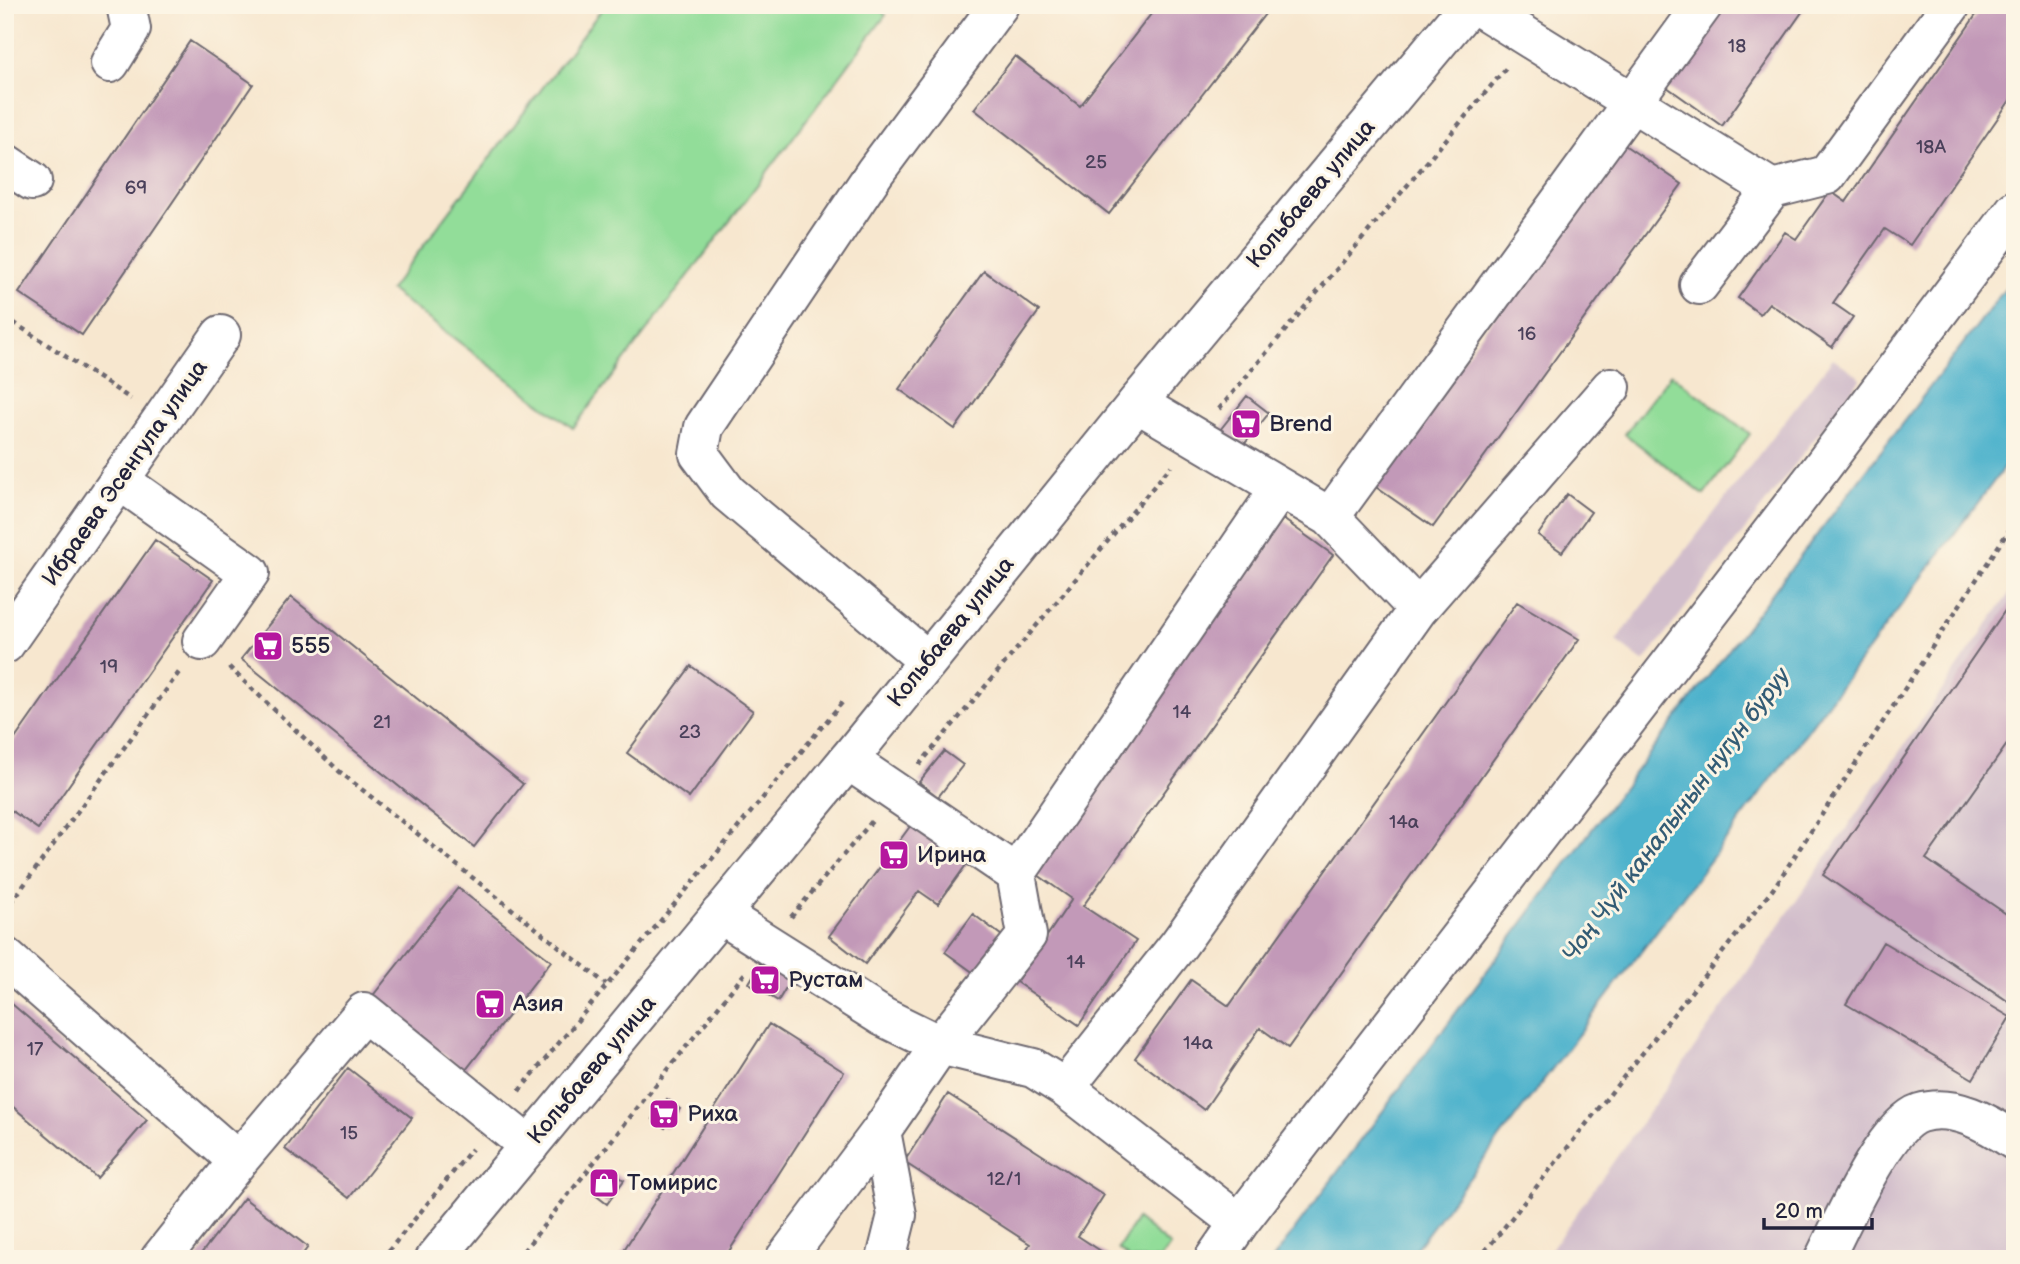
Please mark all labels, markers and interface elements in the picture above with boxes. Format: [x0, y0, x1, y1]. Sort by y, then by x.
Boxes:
house number: 18 [1728, 35, 1746, 58]
street label: Кольбаева улица [1241, 114, 1382, 274]
house number: 18А [1916, 136, 1946, 159]
house number: 25 [1085, 151, 1107, 174]
house number: 69 [125, 177, 147, 200]
house number: 16 [1518, 323, 1536, 346]
street label: Ибраева Эсенгула улица [36, 354, 214, 591]
supermarket icon: Brend [1229, 407, 1263, 441]
place label: Brend [1269, 410, 1332, 438]
street label: Кольбаева улица [882, 551, 1021, 713]
supermarket icon: 555 [251, 629, 285, 663]
place label: 555 [291, 632, 331, 660]
house number: 19 [100, 656, 118, 679]
water label: Чоң Чүй каналынын нугун буруу [1556, 661, 1797, 968]
house number: 14 [1173, 701, 1192, 724]
house number: 21 [373, 711, 391, 734]
house number: 23 [679, 721, 701, 744]
house number: 14а [1389, 811, 1419, 834]
supermarket icon: Ирина [877, 838, 911, 872]
place label: Ирина [917, 841, 987, 869]
house number: 14 [1067, 951, 1086, 974]
supermarket icon: Рустам [748, 963, 782, 997]
place label: Рустам [788, 966, 863, 994]
supermarket icon: Азия [473, 987, 507, 1021]
place label: Азия [512, 990, 564, 1018]
street label: Кольбаева улица [522, 990, 663, 1150]
house number: 14а [1183, 1032, 1213, 1055]
house number: 17 [27, 1038, 44, 1061]
supermarket icon: Риха [647, 1097, 681, 1131]
place label: Риха [687, 1100, 739, 1128]
house number: 15 [340, 1122, 358, 1145]
shop icon: Томирис [587, 1166, 621, 1200]
house number: 12/1 [987, 1168, 1021, 1191]
place label: Томирис [627, 1169, 717, 1197]
scale bar [1764, 1187, 1873, 1231]
text: 20 m [1775, 1199, 1823, 1224]

